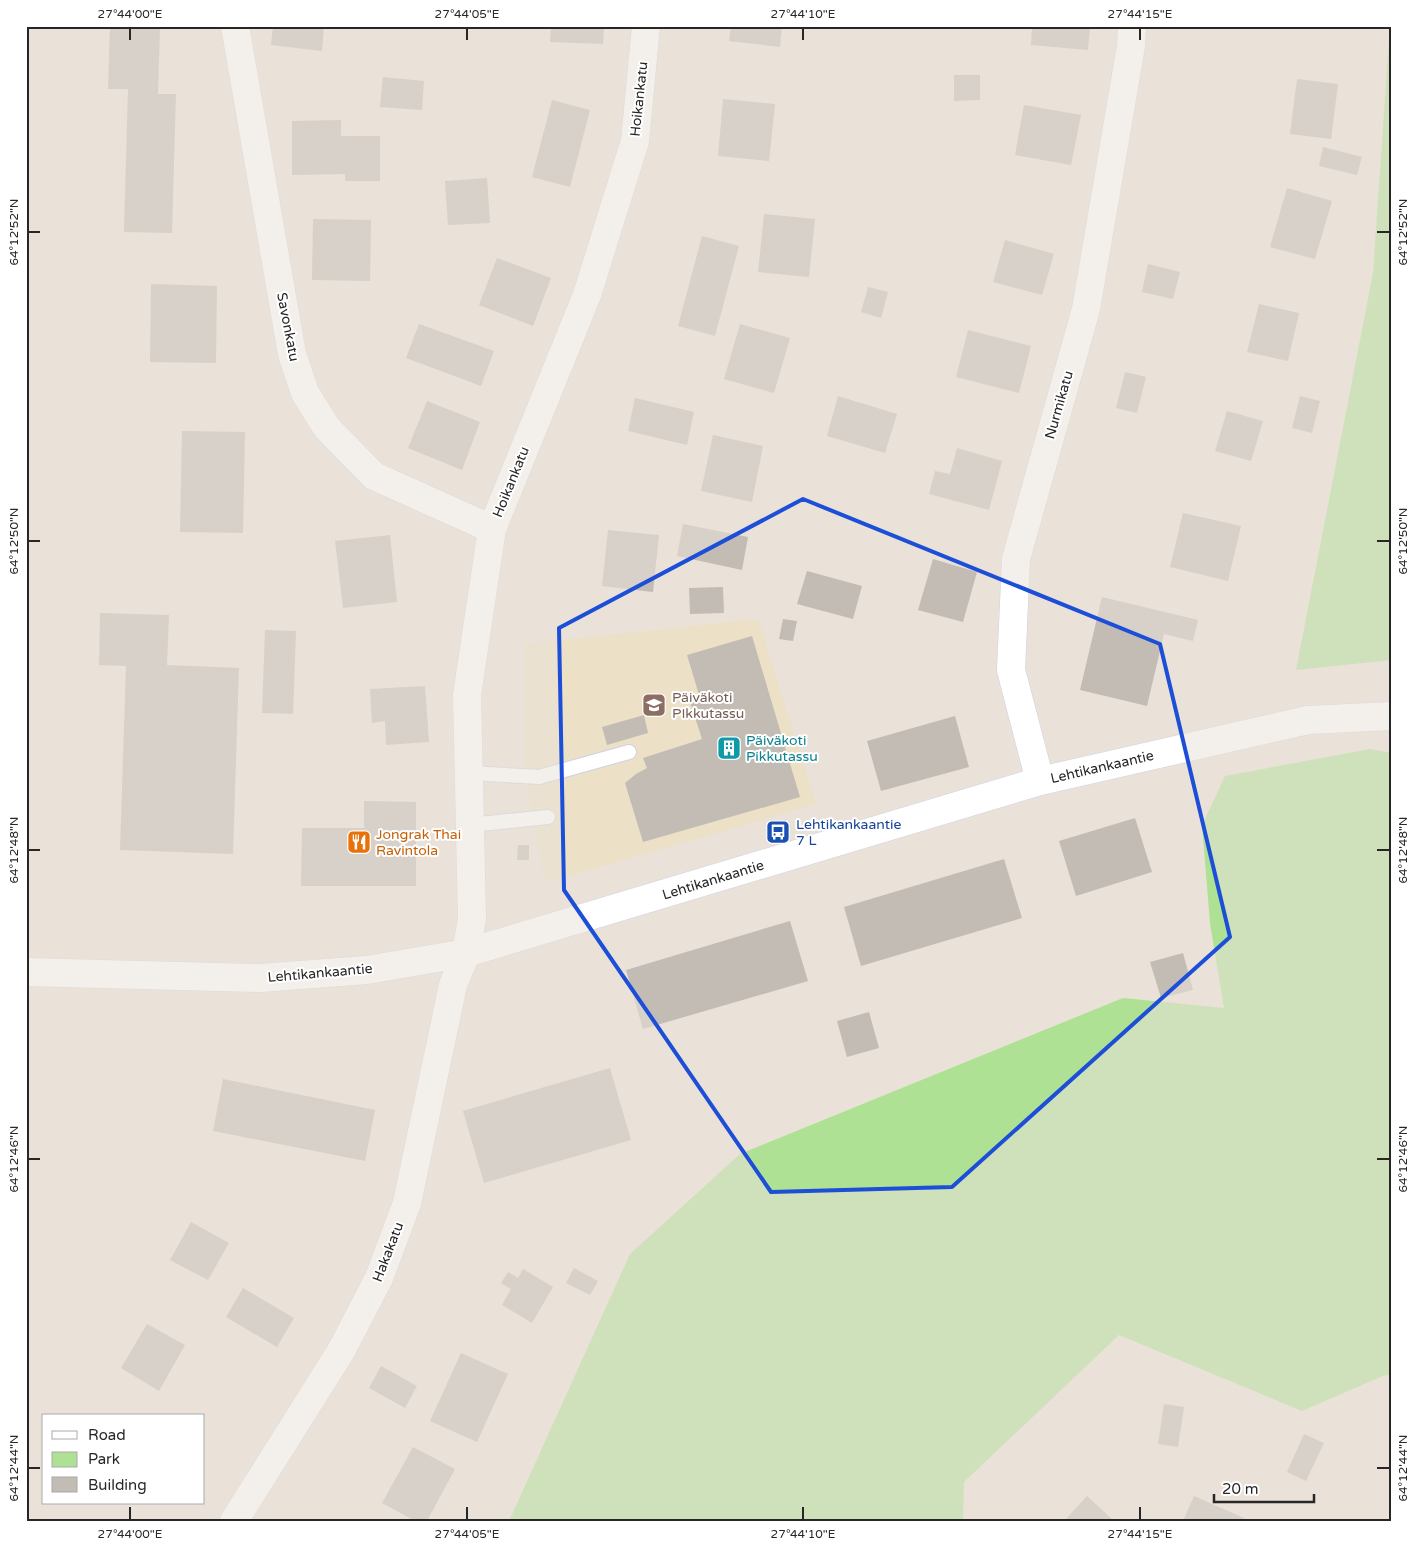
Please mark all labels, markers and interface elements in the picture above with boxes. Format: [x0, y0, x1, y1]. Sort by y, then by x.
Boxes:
text: 27°44'00"E [98, 7, 163, 21]
text: 27°44'05"E [435, 7, 500, 21]
text: 27°44'10"E [771, 7, 836, 21]
text: 27°44'15"E [1108, 7, 1173, 21]
street label: Hoikankatu [627, 61, 651, 137]
text: 64°12'52"N [7, 199, 21, 266]
text: 64°12'52"N [1396, 199, 1410, 266]
street label: Savonkatu [273, 291, 303, 363]
street label: Nurmikatu [1041, 369, 1077, 441]
street label: Hoikankatu [489, 444, 533, 520]
text: 64°12'50"N [7, 508, 21, 575]
text: 64°12'50"N [1396, 508, 1410, 575]
place label: Päiväkoti PIkkutassu [672, 689, 744, 722]
school or university icon: Päiväkoti PIkkutassu [641, 692, 667, 718]
place label: Päiväkoti Pikkutassu [746, 732, 818, 765]
building icon: Päiväkoti Pikkutassu [716, 735, 742, 761]
street label: Lehtikankaantie [1049, 747, 1155, 787]
place label: Lehtikankaantie 7 L [796, 816, 901, 849]
text: 64°12'48"N [7, 817, 21, 884]
text: 64°12'48"N [1396, 817, 1410, 884]
bus stop icon: Lehtikankaantie 7 L [765, 819, 791, 845]
place label: Jongrak Thai Ravintola [376, 826, 461, 859]
restaurant icon: Jongrak Thai Ravintola [346, 829, 372, 855]
street label: Lehtikankaantie [660, 856, 766, 904]
street label: Lehtikankaantie [267, 960, 373, 986]
text: 64°12'46"N [7, 1126, 21, 1193]
text: 64°12'46"N [1396, 1126, 1410, 1193]
street label: Hakakatu [369, 1220, 407, 1284]
legend [42, 1414, 205, 1504]
text: Road [88, 1426, 126, 1444]
text: 64°12'44"N [7, 1435, 21, 1502]
text: 64°12'44"N [1396, 1435, 1410, 1502]
text: Park [88, 1450, 120, 1468]
scale bar [1214, 1472, 1314, 1504]
text: Building [88, 1476, 147, 1494]
text: 20 m [1222, 1480, 1259, 1498]
text: 27°44'00"E [98, 1527, 163, 1541]
text: 27°44'05"E [435, 1527, 500, 1541]
text: 27°44'10"E [771, 1527, 836, 1541]
text: 27°44'15"E [1108, 1527, 1173, 1541]

